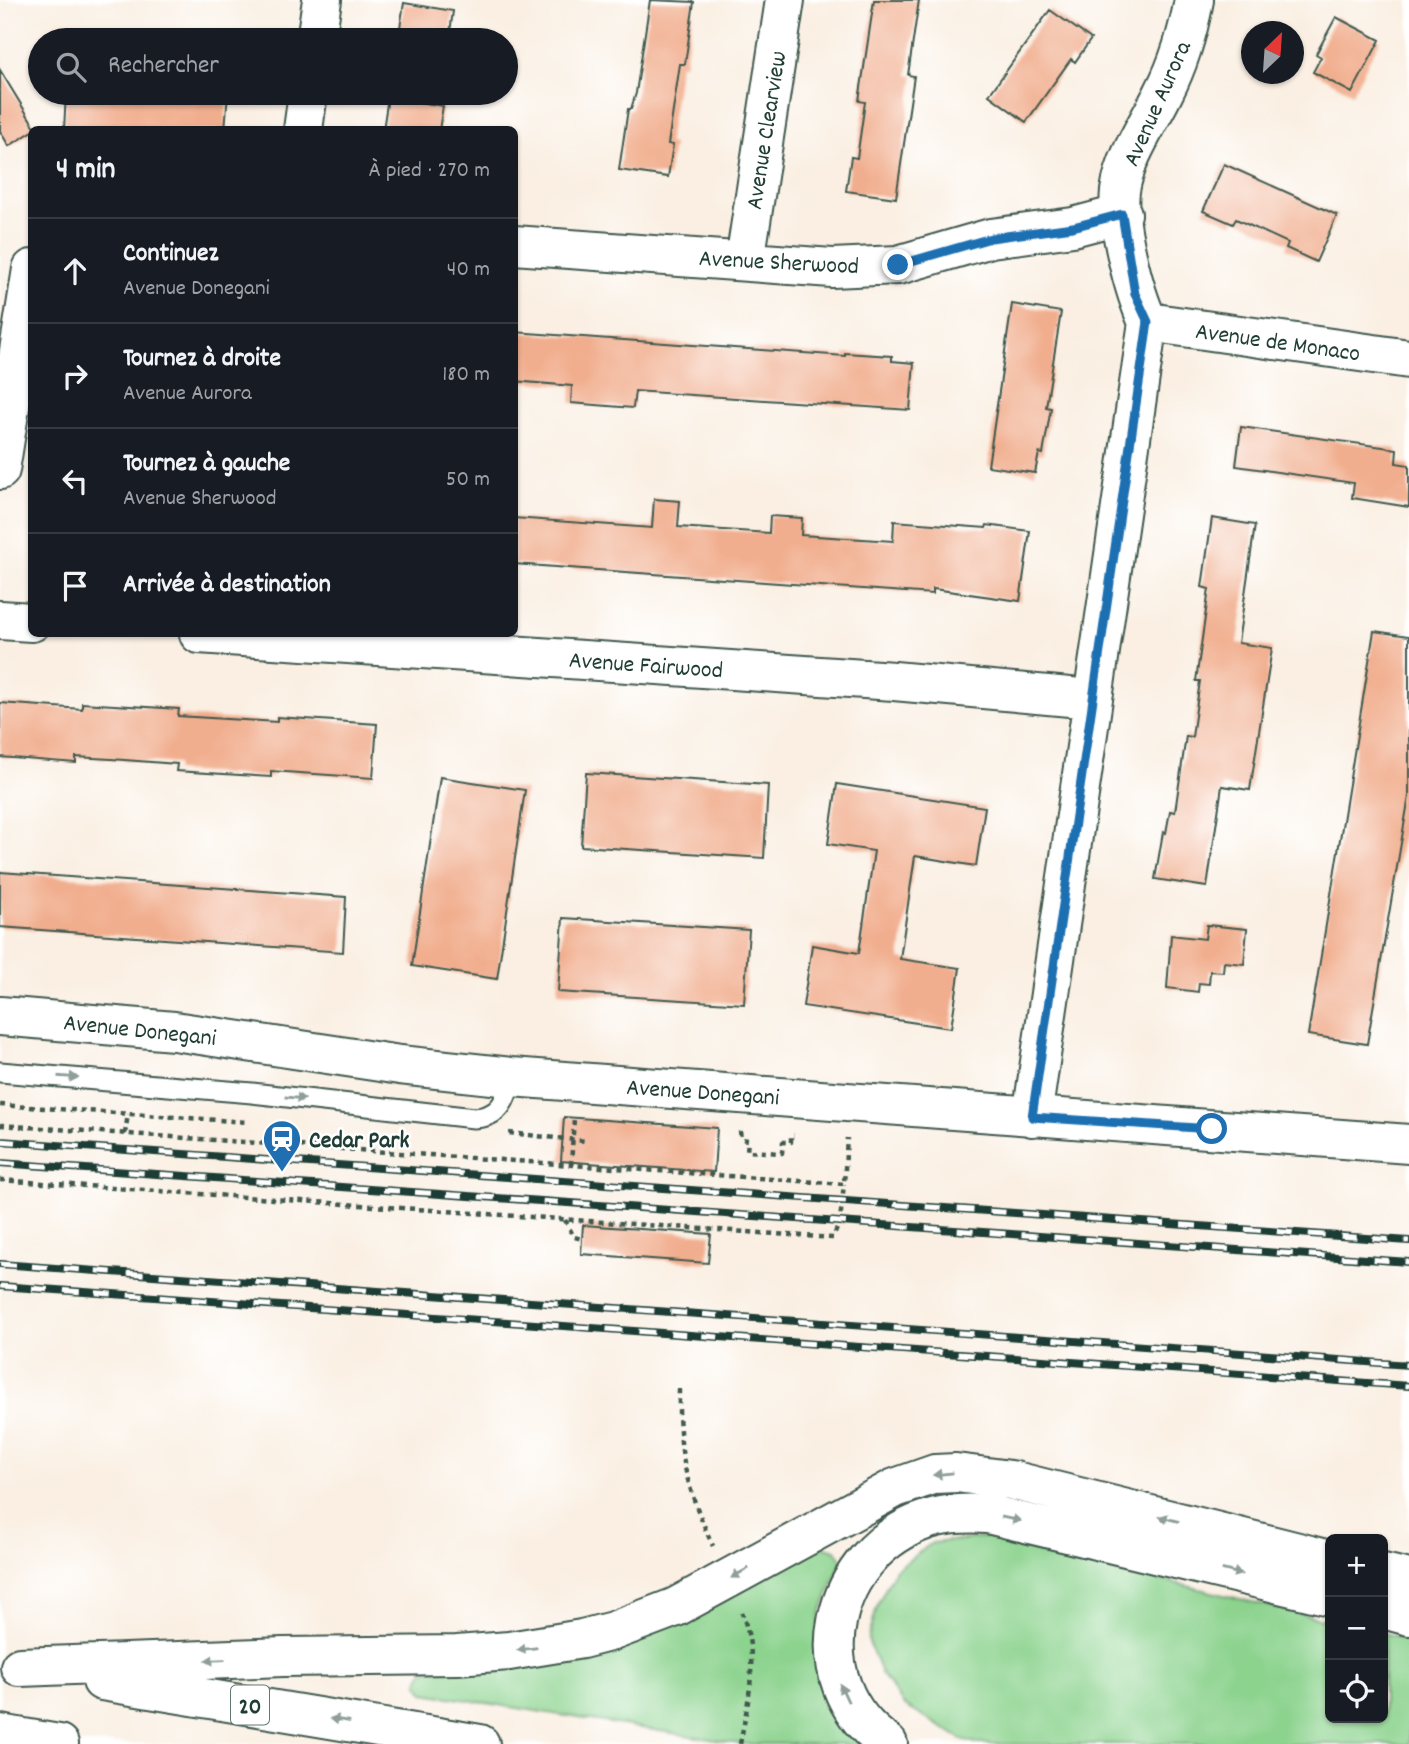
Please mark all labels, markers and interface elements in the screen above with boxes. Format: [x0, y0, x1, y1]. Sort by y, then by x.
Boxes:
north arrow [1241, 21, 1304, 84]
search box [28, 28, 518, 105]
street label: Avenue Aurora [1116, 35, 1202, 173]
icon: search [52, 48, 90, 86]
text: Rechercher [108, 48, 219, 85]
street label: Avenue Clearview [739, 49, 797, 212]
text: 4 min [56, 150, 115, 193]
text: À pied · 270 m [369, 155, 490, 188]
text: Continuez [123, 236, 218, 273]
street label: Avenue Sherwood [698, 243, 860, 285]
route end [882, 249, 913, 280]
icon: ahead [56, 252, 94, 290]
text: 40 m [447, 254, 490, 287]
text: Avenue Donegani [123, 273, 270, 306]
street label: Avenue de Monaco [1193, 316, 1362, 372]
text: Tournez à droite [123, 341, 281, 378]
icon: right [56, 357, 94, 395]
text: 180 m [442, 359, 490, 392]
text: Avenue Aurora [123, 378, 252, 411]
text: Tournez à gauche [123, 446, 290, 483]
icon: left [56, 462, 94, 500]
text: 50 m [446, 464, 490, 497]
text: Avenue Sherwood [123, 483, 277, 516]
icon: arrive [56, 567, 94, 605]
text: Arrivée à destination [123, 567, 331, 604]
street label: Avenue Fairwood [568, 645, 724, 689]
street label: Avenue Donegani [62, 1007, 218, 1057]
one-way arrow [57, 1072, 79, 1083]
street label: Avenue Donegani [625, 1072, 780, 1116]
one-way arrow [284, 1093, 306, 1104]
route start [1196, 1113, 1227, 1144]
station icon: Cedar Park [261, 1118, 303, 1173]
place label: Cedar Park [309, 1125, 409, 1159]
one-way arrow [932, 1469, 954, 1480]
one-way arrow [1000, 1513, 1022, 1524]
one-way arrow [1158, 1513, 1180, 1524]
map controls [1325, 1534, 1388, 1723]
button: + [1325, 1534, 1388, 1597]
one-way arrow [730, 1567, 750, 1579]
one-way arrow [1221, 1567, 1243, 1578]
button: − [1325, 1597, 1388, 1660]
one-way arrow [516, 1643, 538, 1654]
one-way arrow [204, 1654, 226, 1665]
button: locate [1325, 1660, 1388, 1723]
one-way arrow [838, 1683, 850, 1703]
road number: 20 [231, 1686, 269, 1724]
one-way arrow [329, 1714, 351, 1725]

